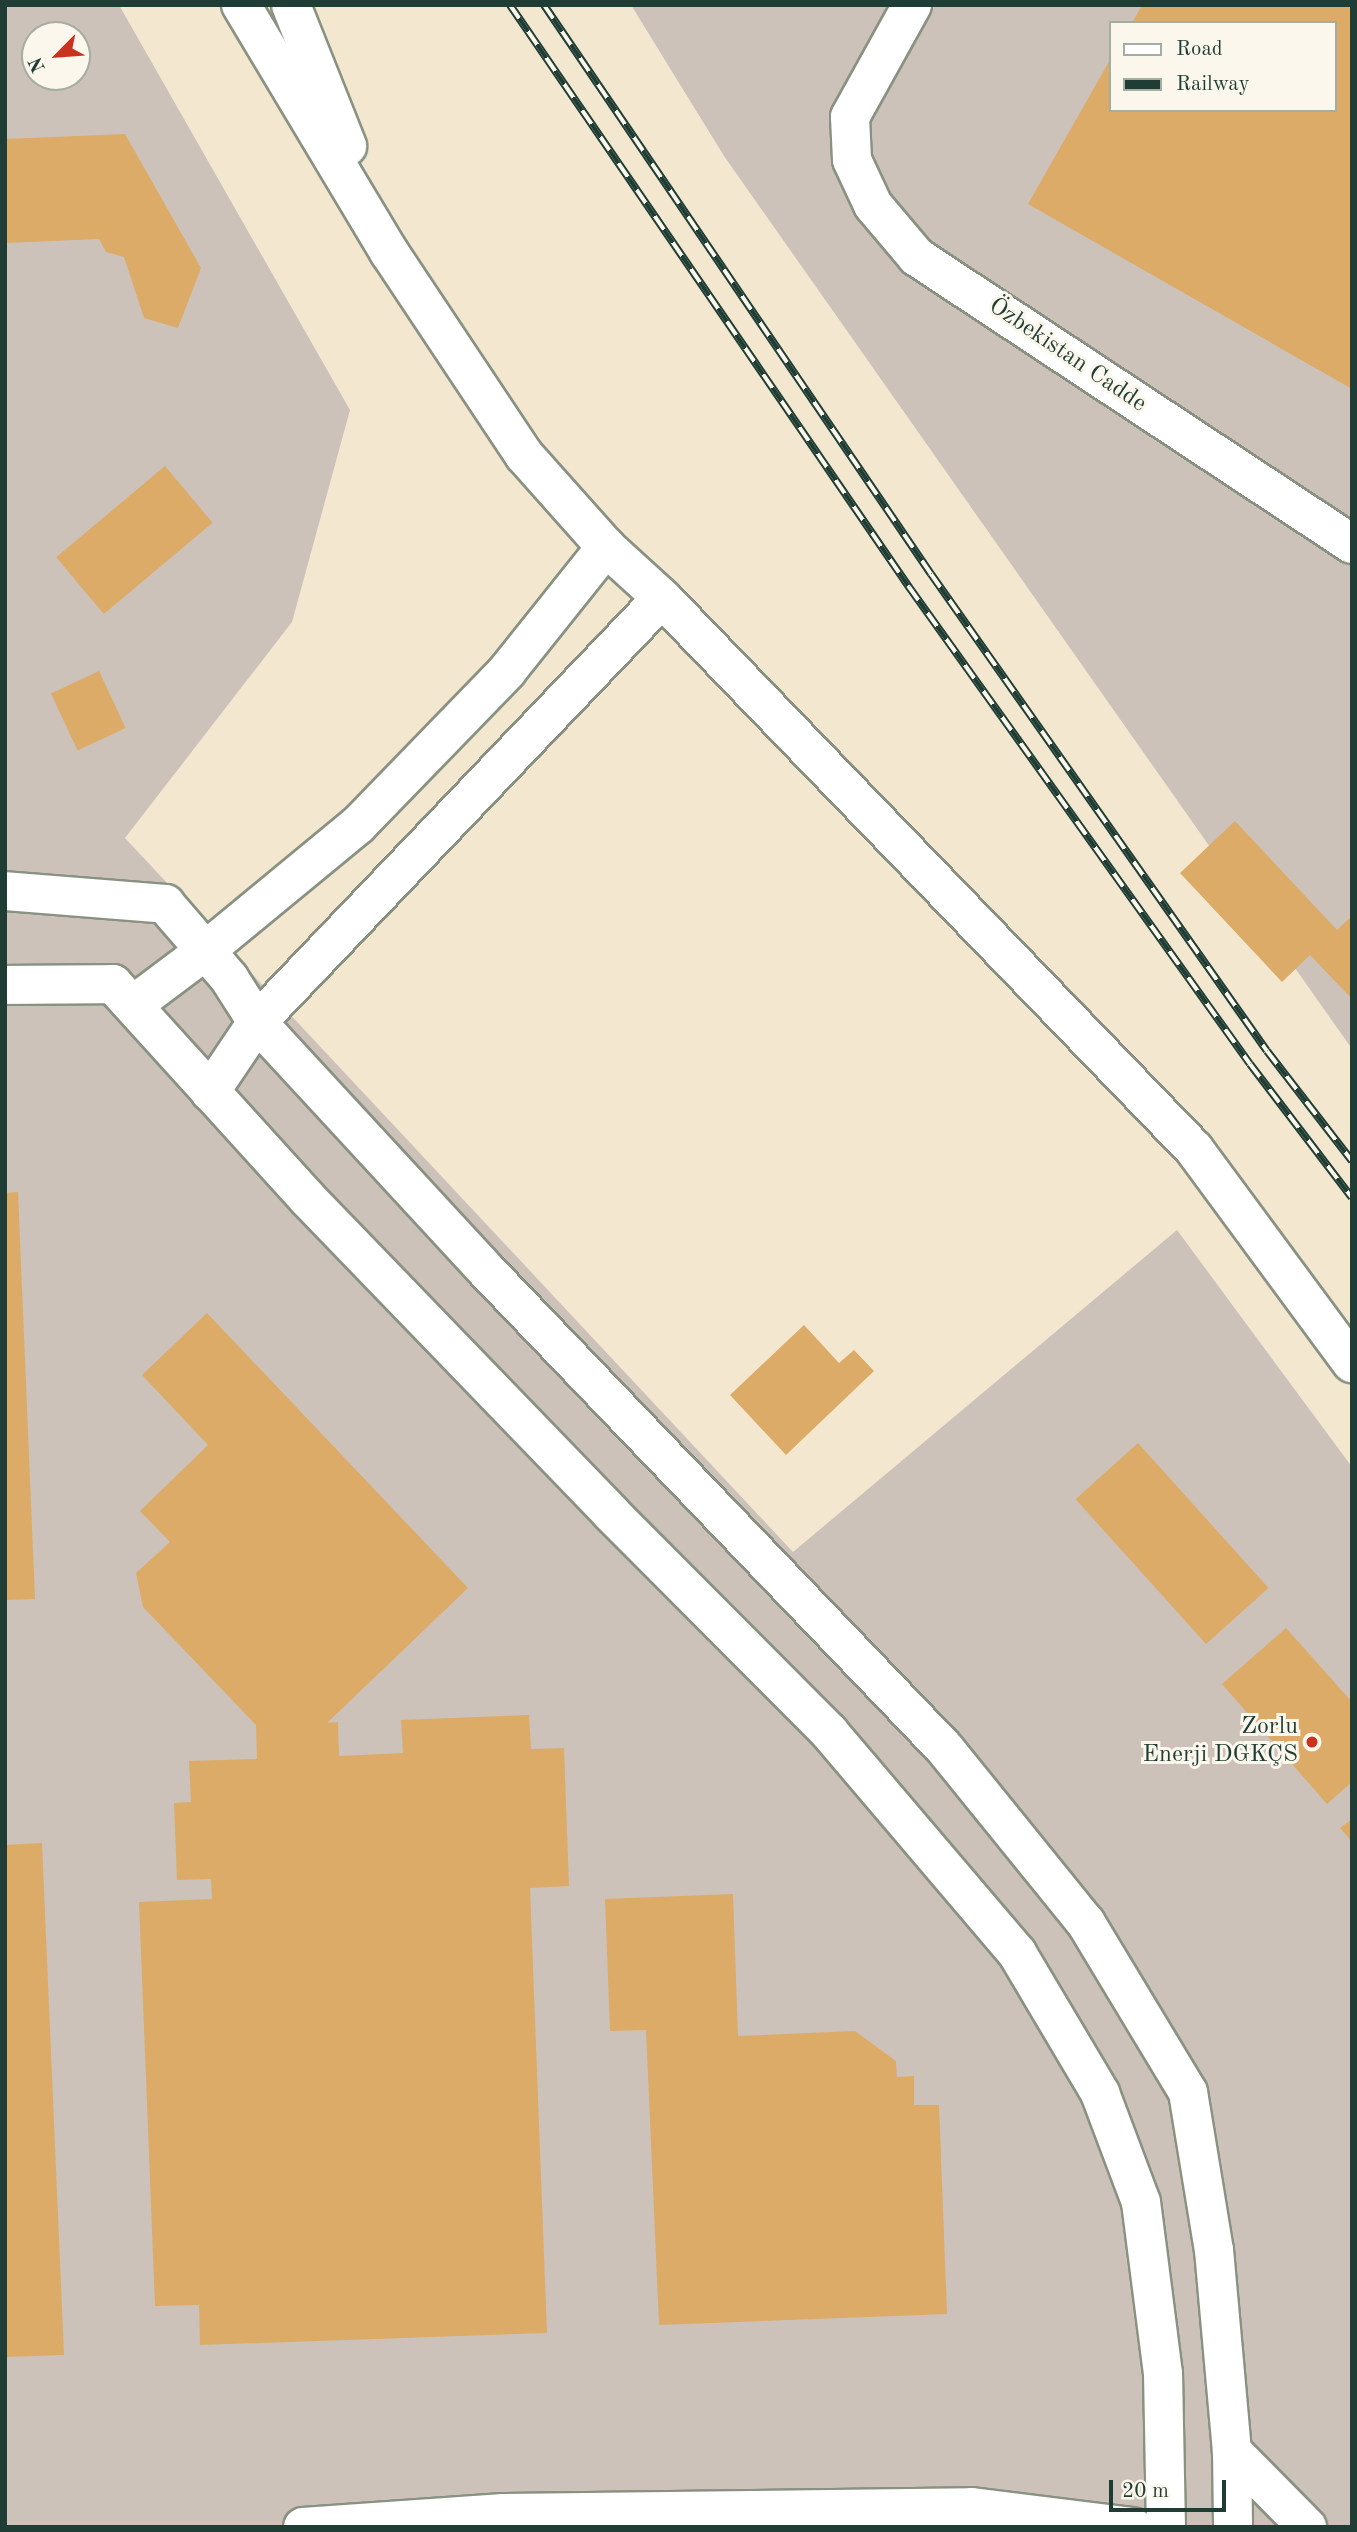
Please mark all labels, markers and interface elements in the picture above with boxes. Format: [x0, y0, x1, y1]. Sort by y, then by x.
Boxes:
north arrow [21, 21, 91, 91]
legend [1108, 21, 1336, 112]
text: Road [1176, 39, 1223, 60]
text: N [27, 54, 50, 75]
text: Railway [1176, 74, 1250, 95]
street label: Özbekistan Cadde [983, 293, 1151, 419]
place label: Zorlu Enerji DGKÇS [1143, 1714, 1298, 1770]
marker: Zorlu Enerji DGKÇS [1304, 1734, 1320, 1750]
scale bar [1112, 2466, 1229, 2510]
text: 20 m [1122, 2481, 1169, 2502]

